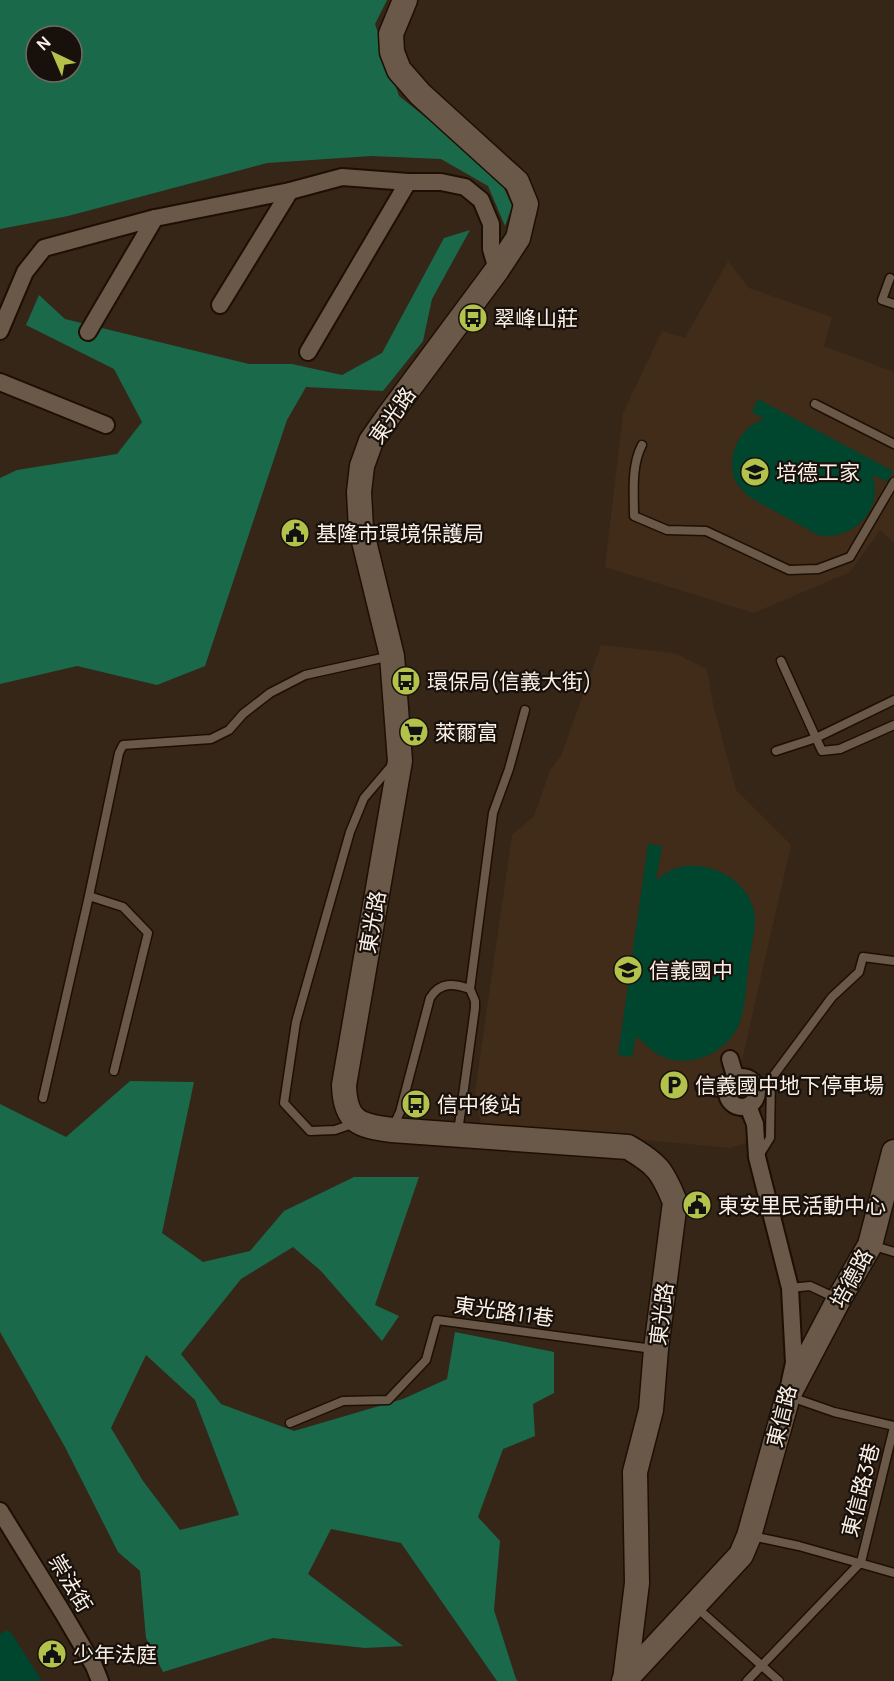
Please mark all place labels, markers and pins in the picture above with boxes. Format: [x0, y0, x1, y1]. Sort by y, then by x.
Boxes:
bus stop icon: 翠峰山莊 [457, 302, 489, 334]
place label: 翠峰山莊 [494, 304, 578, 332]
school or university icon: 培德工家 [739, 456, 771, 488]
place label: 培德工家 [776, 458, 860, 486]
public building icon: 基隆市環境保護局 [279, 517, 311, 549]
place label: 基隆市環境保護局 [316, 519, 484, 547]
bus stop icon: 環保局(信義大街) [390, 665, 422, 697]
place label: 環保局(信義大街) [427, 667, 592, 695]
supermarket icon: 萊爾富 [398, 716, 430, 748]
place label: 萊爾富 [435, 718, 498, 746]
school or university icon: 信義國中 [612, 954, 644, 986]
place label: 信義國中 [649, 956, 733, 984]
parking icon: 信義國中地下停車場 [658, 1069, 690, 1101]
place label: 信義國中地下停車場 [695, 1071, 884, 1099]
bus stop icon: 信中後站 [400, 1088, 432, 1120]
place label: 信中後站 [437, 1090, 521, 1118]
public building icon: 東安里民活動中心 [681, 1189, 713, 1221]
place label: 東安里民活動中心 [718, 1191, 886, 1219]
public building icon: 少年法庭 [36, 1638, 68, 1670]
place label: 少年法庭 [73, 1640, 157, 1668]

